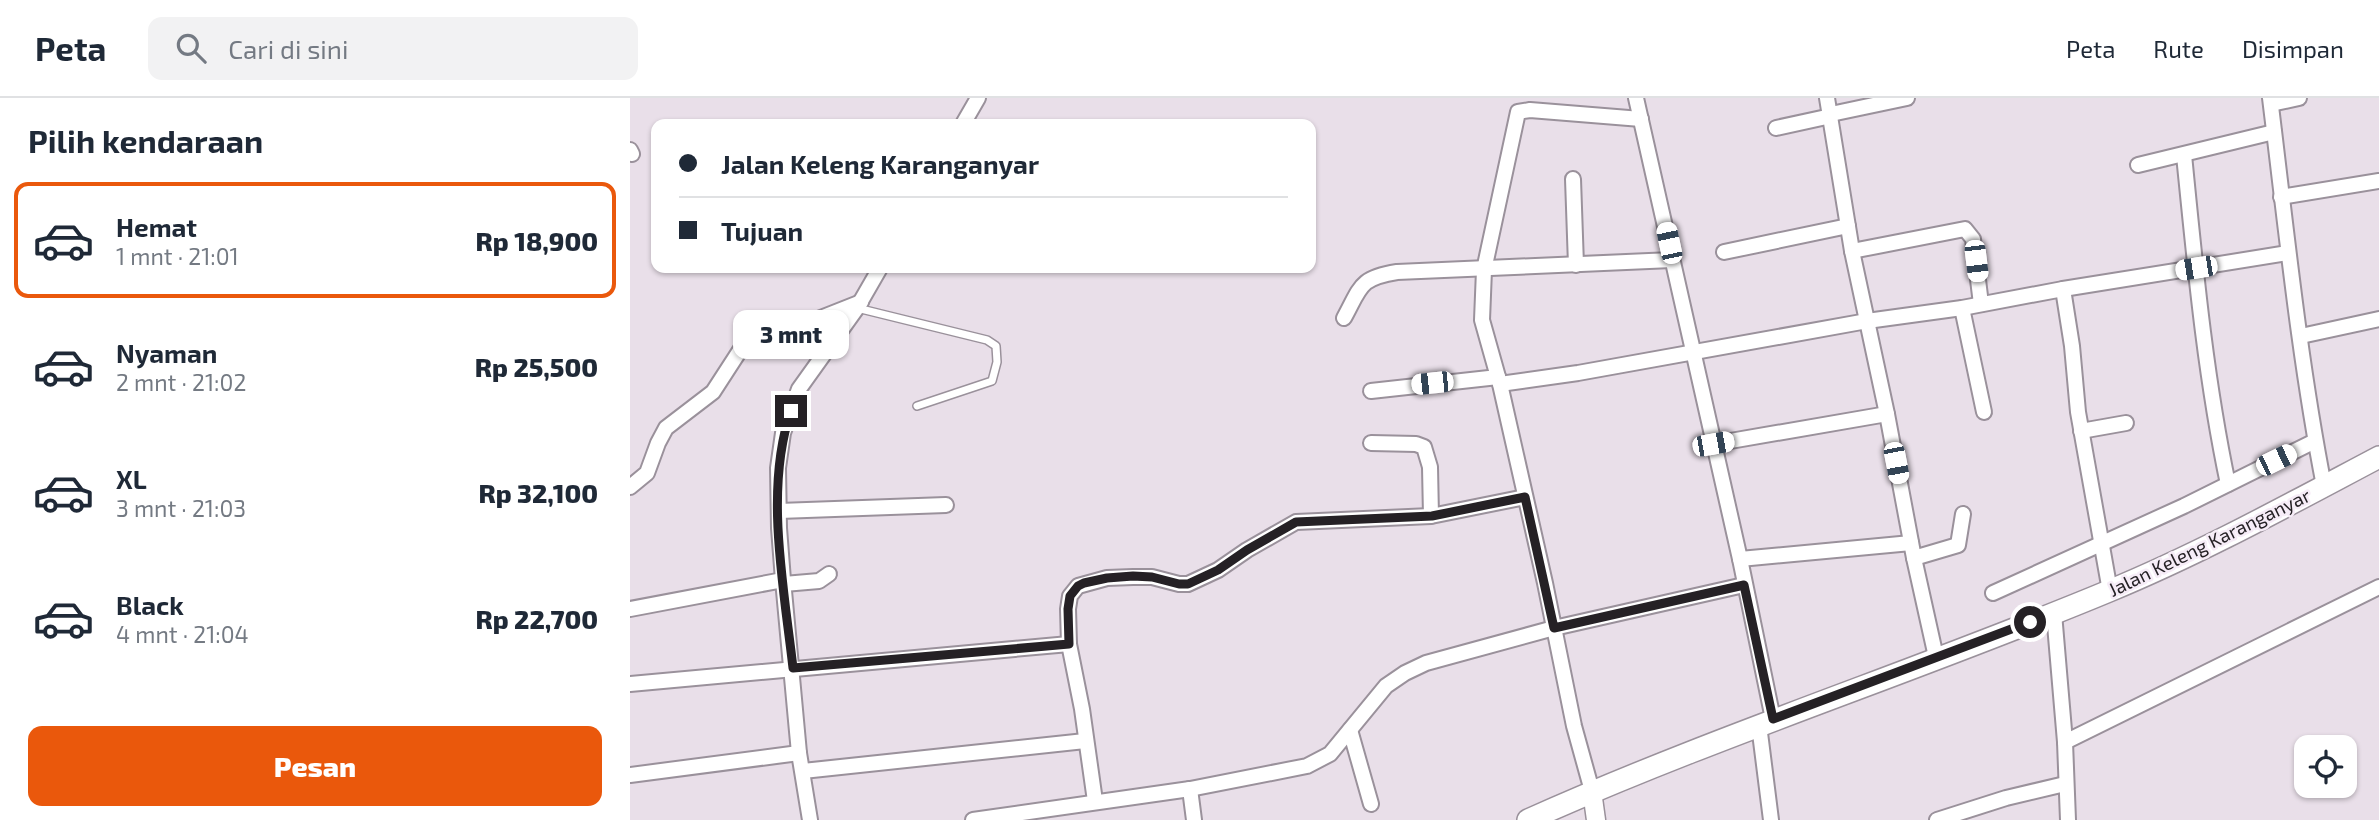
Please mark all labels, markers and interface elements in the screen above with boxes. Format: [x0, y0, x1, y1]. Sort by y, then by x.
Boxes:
search box [148, 17, 638, 80]
text: Peta [35, 28, 106, 68]
icon: search [172, 29, 210, 67]
text: Cari di sini [228, 33, 348, 64]
text: Peta [2066, 34, 2115, 63]
text: Rute [2153, 34, 2204, 63]
text: Disimpan [2242, 34, 2344, 63]
text: Pilih kendaraan [28, 121, 263, 159]
text: Jalan Keleng Karanganyar [721, 148, 1039, 179]
icon: car [32, 209, 95, 272]
text: Hemat [116, 211, 197, 242]
text: Tujuan [721, 215, 803, 246]
car [1655, 220, 1684, 266]
text: Rp 18,900 [476, 225, 598, 256]
car [1964, 239, 1989, 283]
text: 1 mnt · 21:01 [116, 242, 239, 270]
car [2174, 254, 2219, 282]
callout: 3 mnt [733, 310, 849, 358]
text: 3 mnt [760, 320, 822, 348]
icon: car [32, 335, 95, 398]
text: Nyaman [116, 337, 217, 368]
text: Rp 25,500 [475, 351, 598, 382]
text: 2 mnt · 21:02 [116, 368, 246, 396]
car [1411, 370, 1454, 396]
route end [775, 395, 807, 427]
car [1691, 430, 1736, 458]
car [1882, 440, 1911, 486]
car [2253, 441, 2300, 479]
icon: car [32, 461, 95, 524]
text: XL [116, 463, 147, 494]
text: Rp 32,100 [478, 477, 598, 508]
street label: Jalan Keleng Karanganyar [2104, 483, 2314, 601]
text: 3 mnt · 21:03 [116, 494, 246, 522]
icon: car [32, 587, 95, 650]
text: Black [116, 589, 184, 620]
text: Rp 22,700 [475, 603, 598, 634]
route start [2014, 606, 2046, 638]
text: 4 mnt · 21:04 [116, 620, 249, 648]
button: Pesan [28, 726, 602, 806]
map controls [2294, 735, 2357, 798]
button: locate [2294, 735, 2357, 798]

